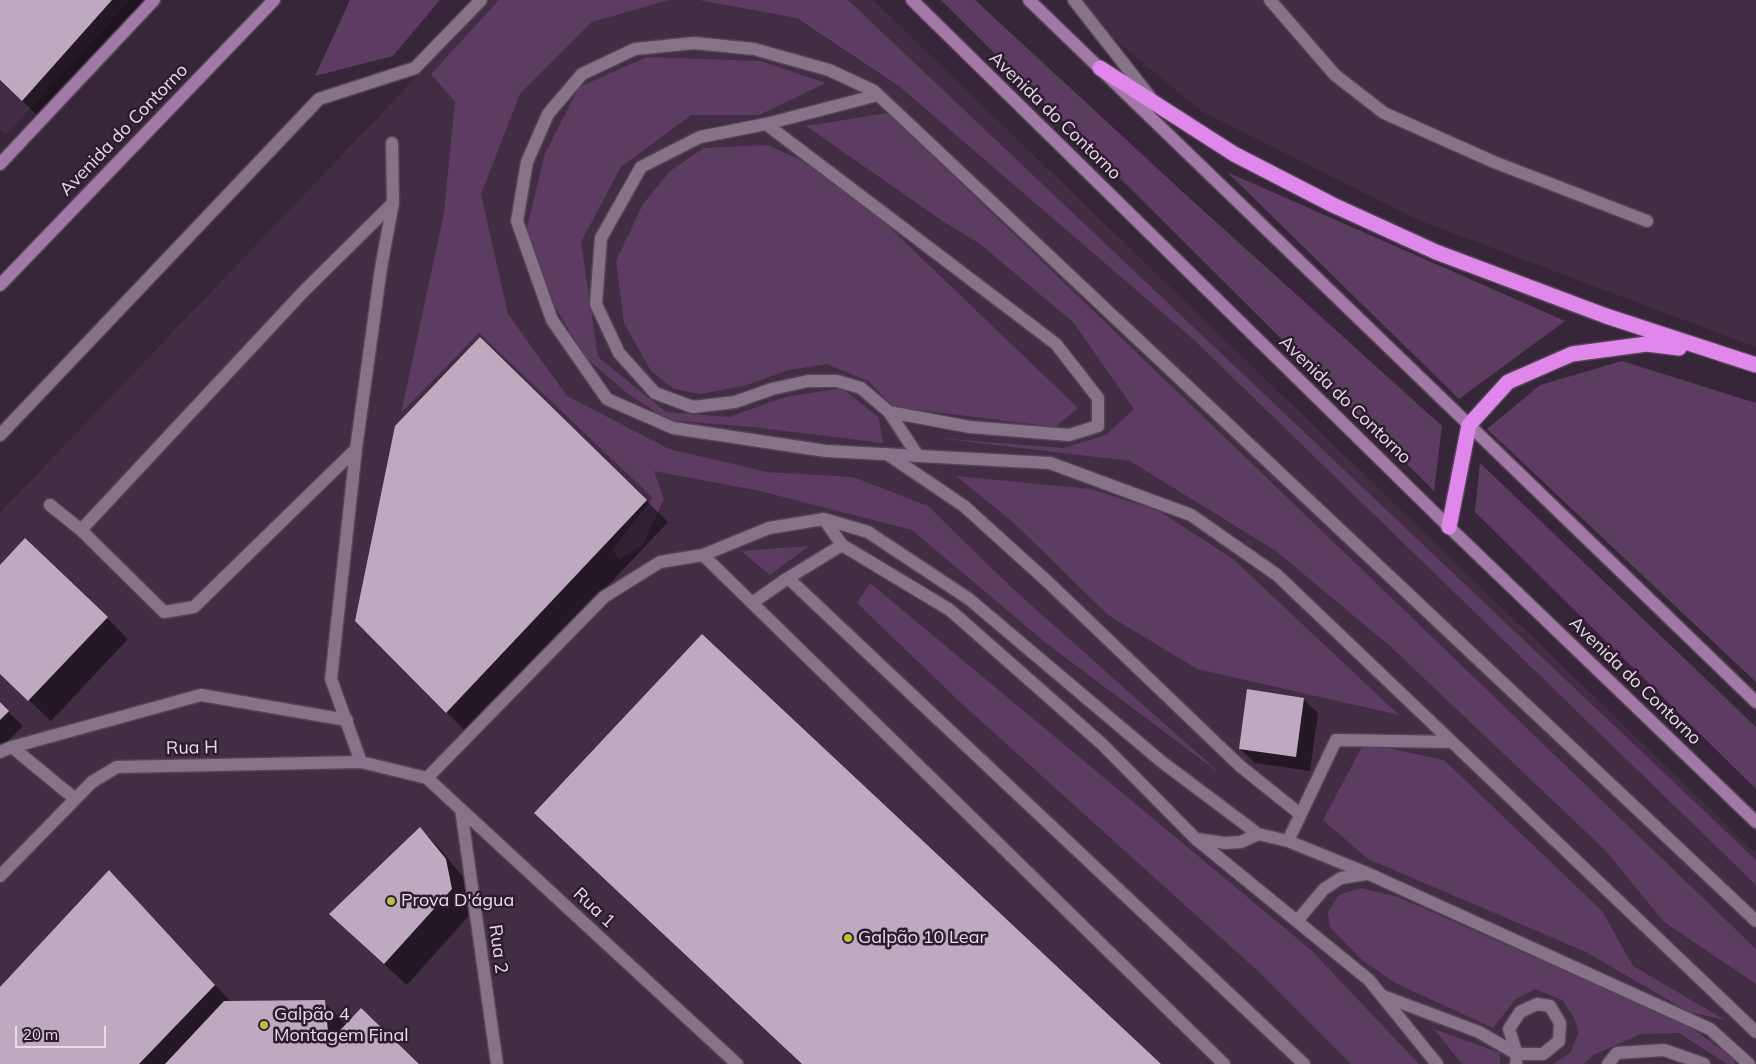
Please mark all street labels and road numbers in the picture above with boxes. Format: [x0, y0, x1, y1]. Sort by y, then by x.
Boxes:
street label: Avenida do Contorno [984, 47, 1126, 185]
street label: Avenida do Contorno [55, 59, 193, 201]
street label: Avenida do Contorno [1274, 331, 1416, 469]
street label: Avenida do Contorno [1564, 612, 1706, 750]
street label: Rua H [166, 737, 218, 759]
street label: Rua 1 [569, 883, 619, 933]
street label: Rua 2 [484, 923, 512, 975]

